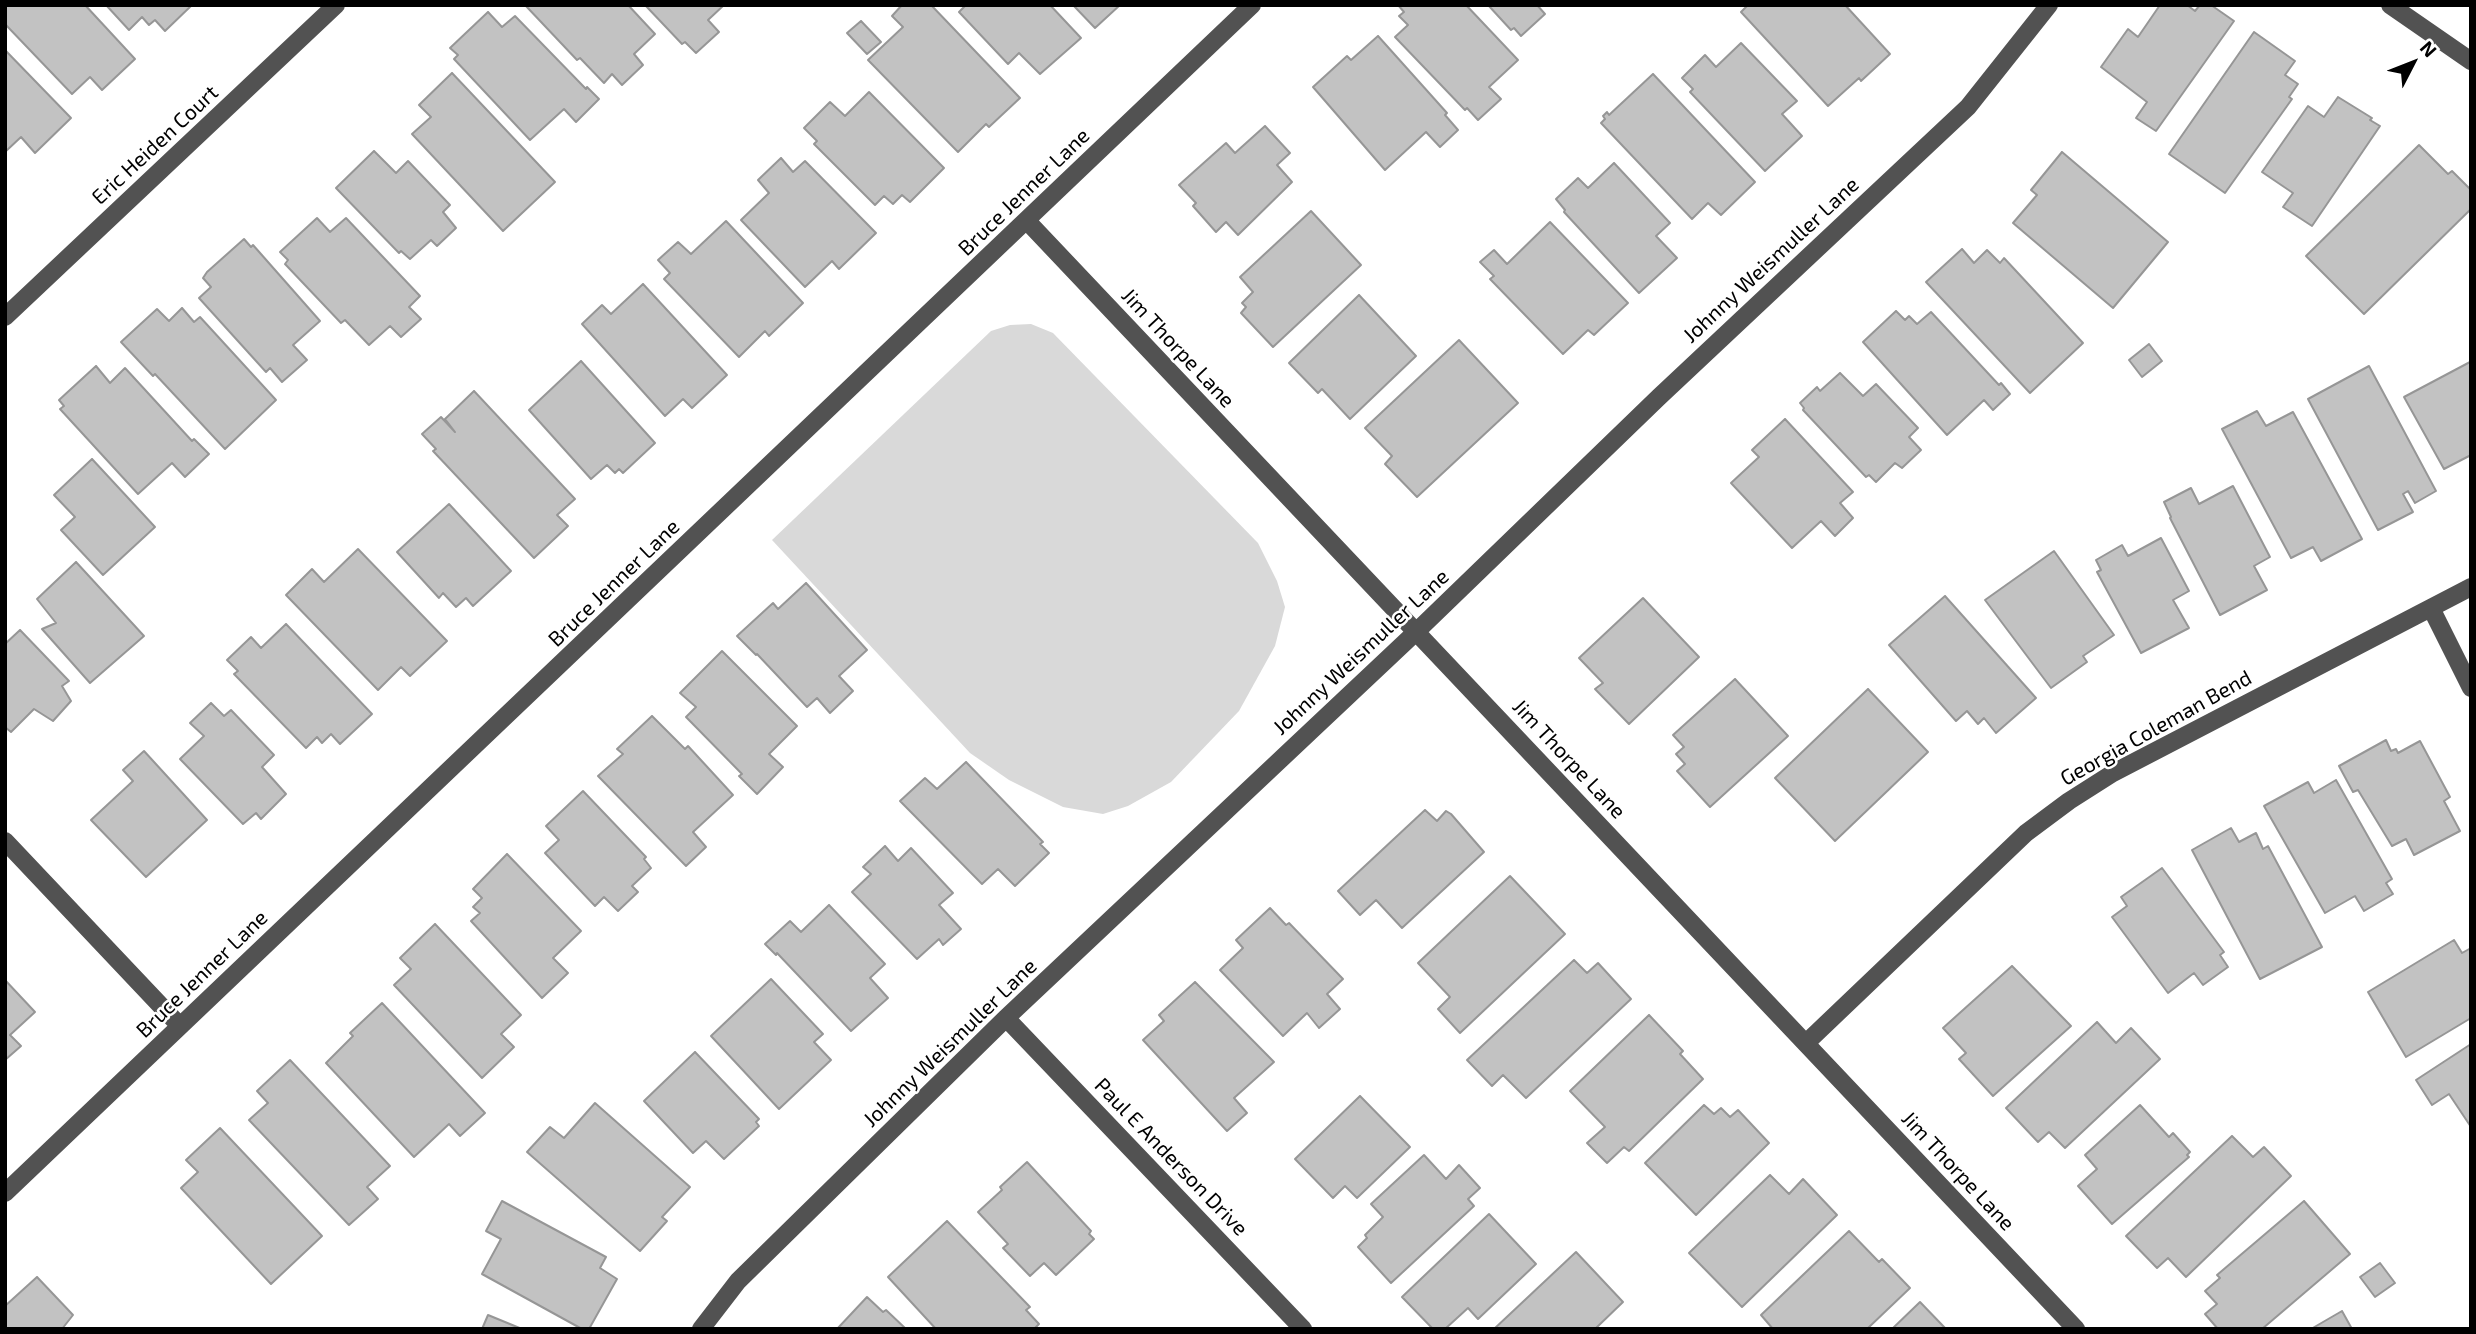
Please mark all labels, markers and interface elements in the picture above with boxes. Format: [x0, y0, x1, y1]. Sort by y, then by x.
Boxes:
north arrow [2378, 28, 2448, 98]
text: N [2416, 36, 2442, 61]
street label: Eric Heiden Court [87, 80, 223, 210]
street label: Bruce Jenner Lane [953, 123, 1095, 261]
street label: Johnny Weismuller Lane [1678, 172, 1864, 348]
street label: Jim Thorpe Lane [1116, 283, 1240, 413]
street label: Bruce Jenner Lane [543, 514, 685, 652]
street label: Johnny Weismuller Lane [1268, 564, 1454, 740]
street label: Georgia Coleman Bend [2056, 665, 2256, 791]
street label: Jim Thorpe Lane [1507, 694, 1631, 824]
street label: Bruce Jenner Lane [131, 905, 273, 1043]
street label: Johnny Weismuller Lane [858, 954, 1042, 1132]
street label: Paul E Anderson Drive [1089, 1073, 1253, 1241]
street label: Jim Thorpe Lane [1896, 1106, 2020, 1236]

